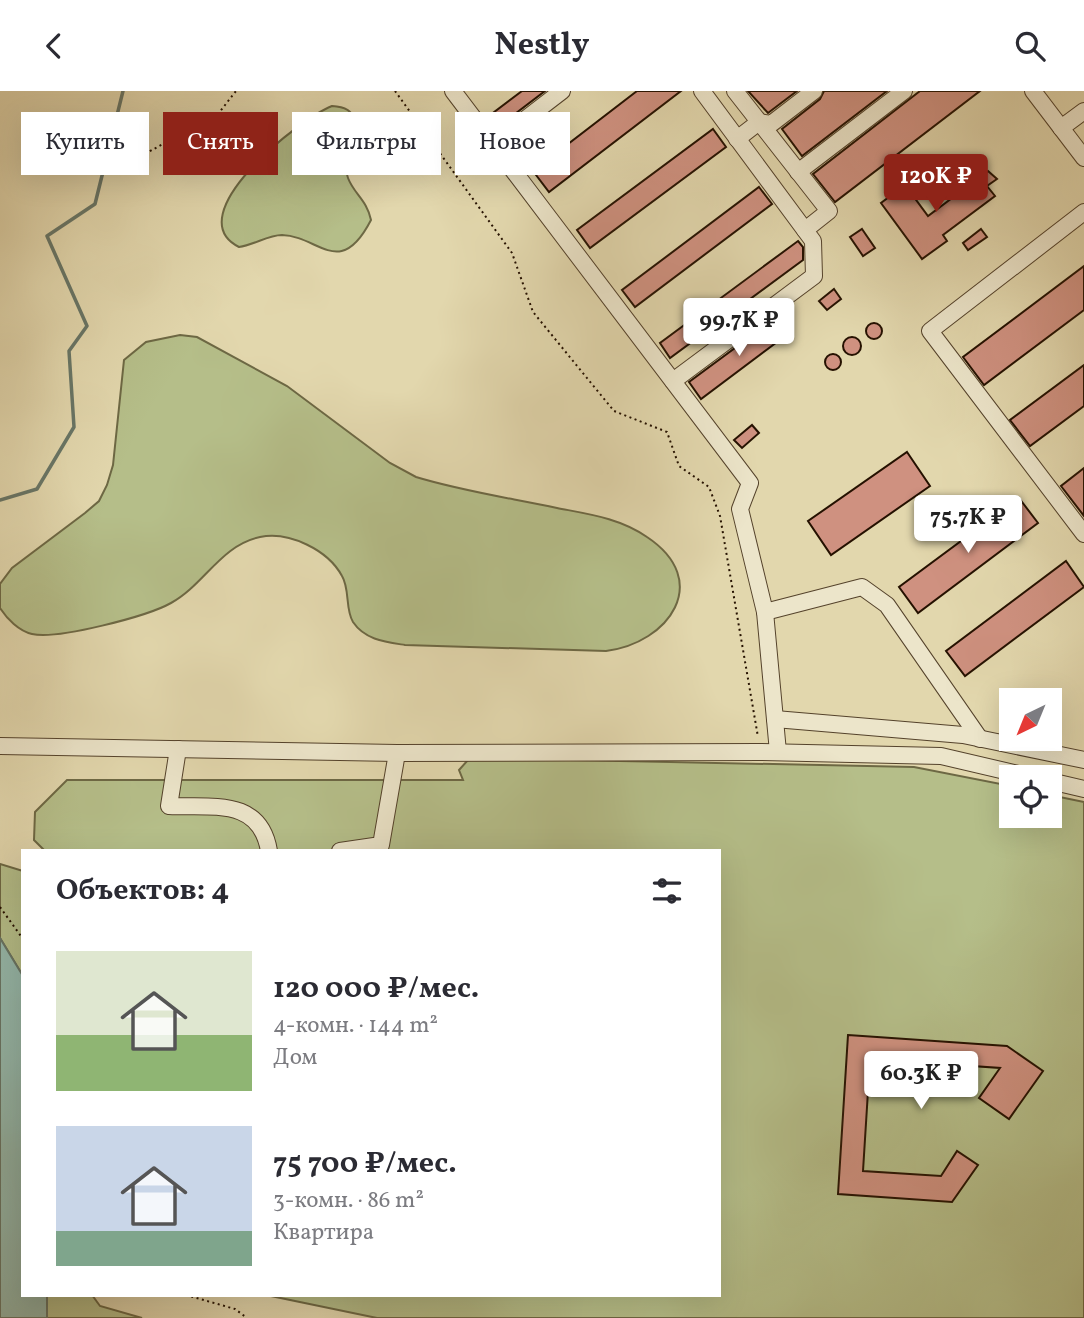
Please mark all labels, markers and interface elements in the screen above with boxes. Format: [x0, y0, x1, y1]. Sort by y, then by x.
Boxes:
text: Nestly [495, 24, 589, 68]
icon: back [35, 27, 73, 65]
icon: search [1011, 27, 1049, 65]
chip: Купить [21, 112, 149, 175]
chip: Снять [163, 112, 278, 175]
chip: Фильтры [292, 112, 441, 175]
chip: Новое [455, 112, 570, 175]
pin: 120K ₽ [879, 155, 993, 214]
text: 120K ₽ [900, 161, 972, 193]
pin: 99.7K ₽ [674, 299, 804, 358]
text: 99.7K ₽ [699, 305, 779, 337]
pin: 75.7K ₽ [903, 496, 1033, 555]
text: 75.7K ₽ [930, 502, 1006, 534]
north arrow [999, 688, 1062, 751]
map controls [999, 688, 1062, 828]
button: locate [999, 765, 1062, 828]
text: Объектов: 4 [56, 870, 229, 912]
icon: filters [648, 872, 686, 910]
text: 120 000 ₽/мес. [273, 968, 479, 1010]
icon: home [112, 979, 196, 1063]
text: 4-комн. · 144 m² [273, 1010, 438, 1042]
text: Дом [273, 1042, 317, 1074]
pin: 60.3K ₽ [856, 1051, 986, 1111]
text: 60.3K ₽ [880, 1058, 962, 1090]
text: 75 700 ₽/мес. [273, 1143, 457, 1185]
icon: home [112, 1154, 196, 1238]
text: 3-комн. · 86 m² [273, 1185, 424, 1217]
text: Квартира [273, 1217, 374, 1249]

